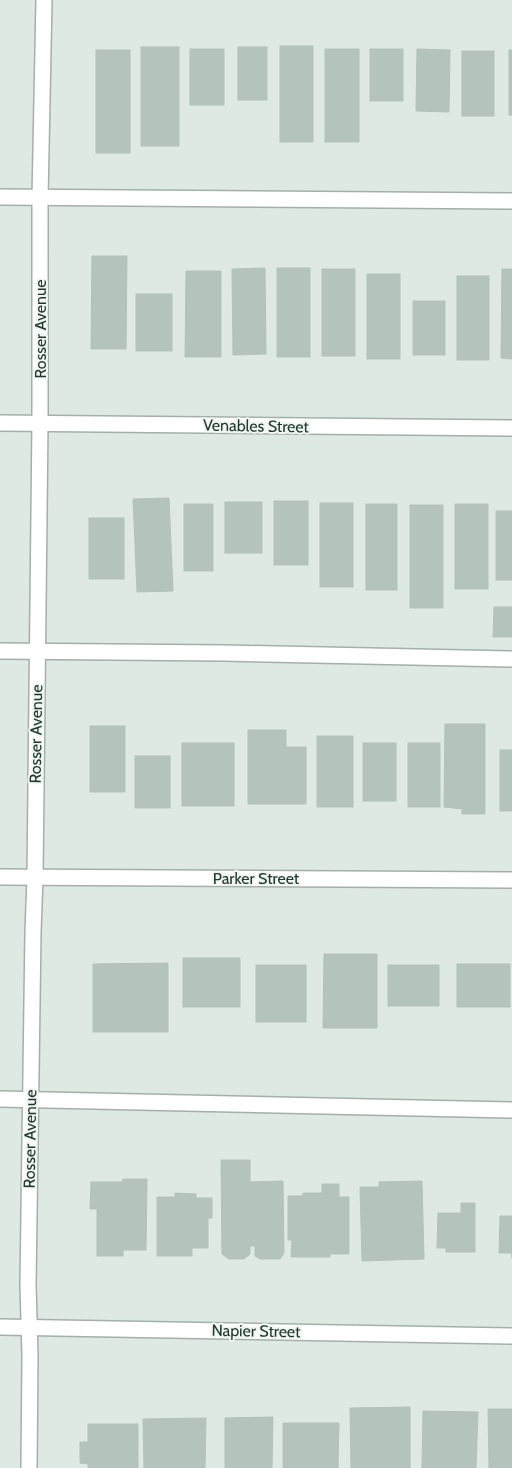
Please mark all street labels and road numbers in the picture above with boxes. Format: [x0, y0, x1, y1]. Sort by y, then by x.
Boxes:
street label: Rosser Avenue [31, 280, 50, 378]
street label: Venables Street [203, 416, 310, 436]
street label: Rosser Avenue [26, 684, 46, 784]
street label: Parker Street [213, 869, 300, 888]
street label: Rosser Avenue [20, 1089, 40, 1189]
street label: Napier Street [211, 1321, 301, 1341]

